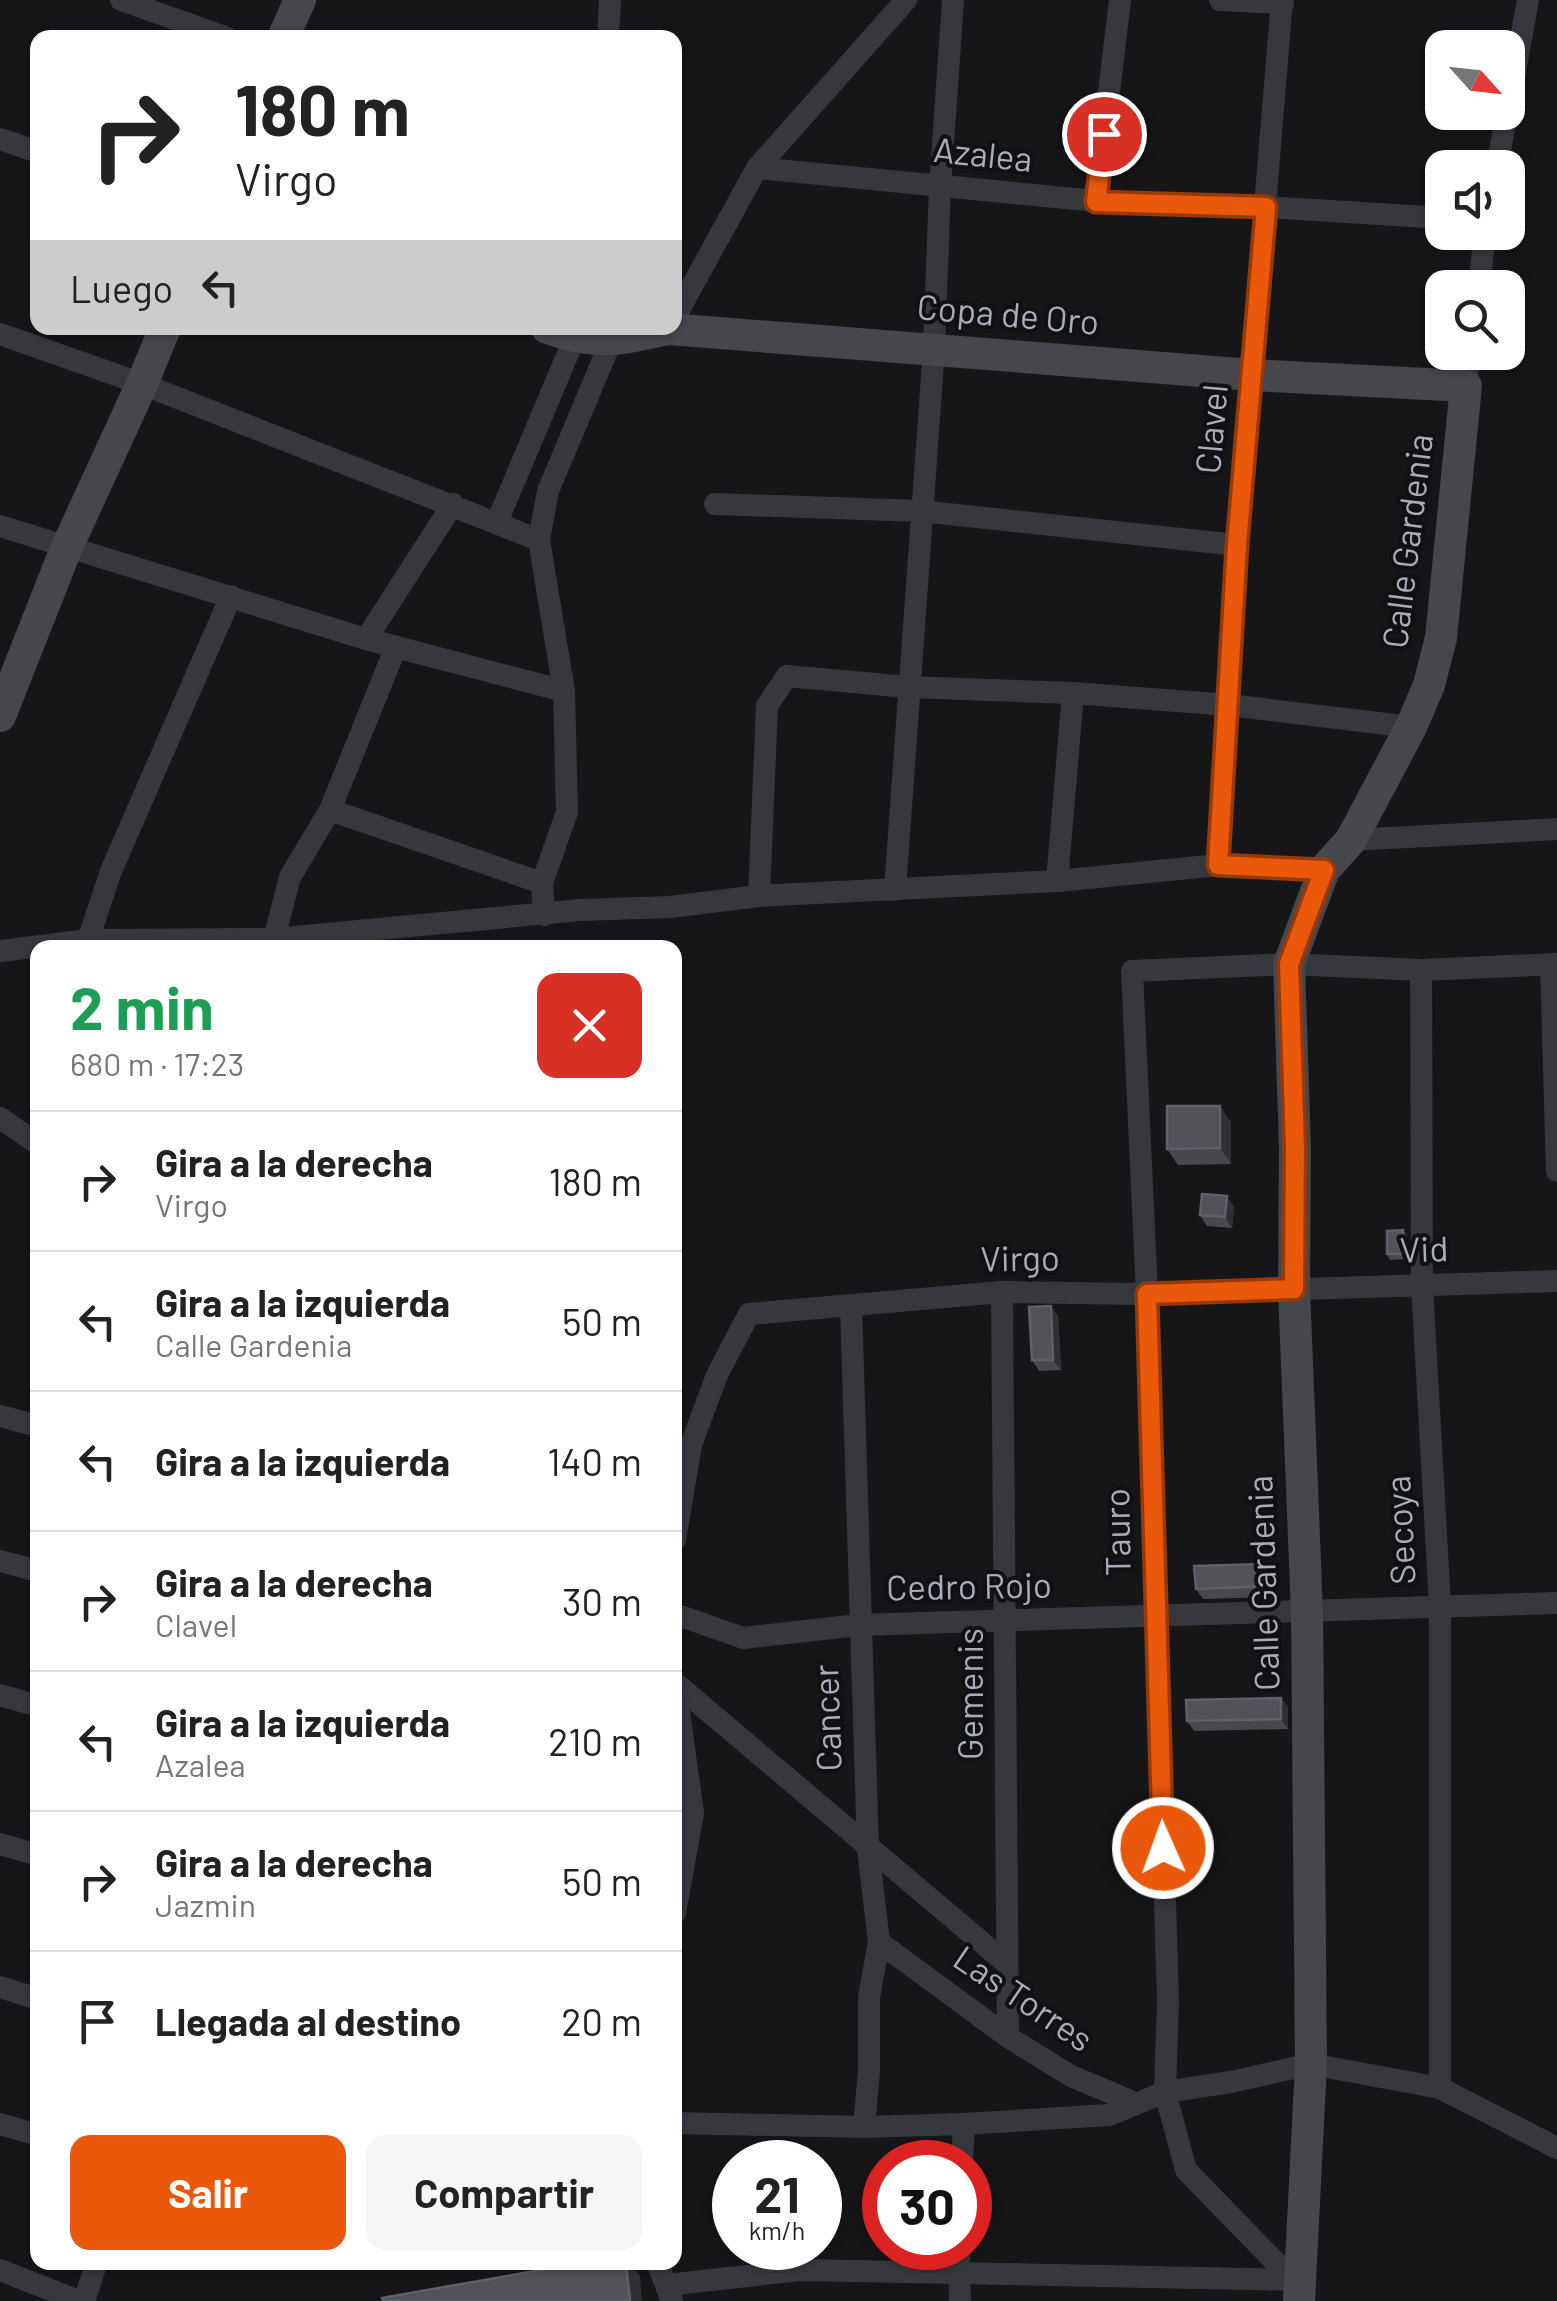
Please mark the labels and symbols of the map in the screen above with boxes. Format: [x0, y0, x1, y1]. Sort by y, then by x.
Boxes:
north arrow [1425, 30, 1525, 130]
pin [1062, 92, 1147, 177]
street label: Azalea [932, 127, 1035, 179]
street label: Copa de Oro [915, 284, 1101, 342]
street label: Clavel [1185, 382, 1235, 475]
street label: Calle Gardenia [1372, 431, 1440, 650]
street label: Vid [1399, 1226, 1449, 1270]
street label: Virgo [980, 1235, 1060, 1279]
street label: Secoya [1375, 1474, 1423, 1586]
street label: Calle Gardenia [1237, 1475, 1287, 1692]
street label: Tauro [1094, 1488, 1138, 1576]
street label: Cedro Rojo [886, 1563, 1052, 1607]
street label: Gemenis [948, 1628, 990, 1760]
street label: Cancer [803, 1664, 849, 1772]
position arrow [1111, 1796, 1215, 1900]
street label: Las Torres [947, 1936, 1102, 2059]
speed limit sign: 30 [862, 2140, 992, 2270]

